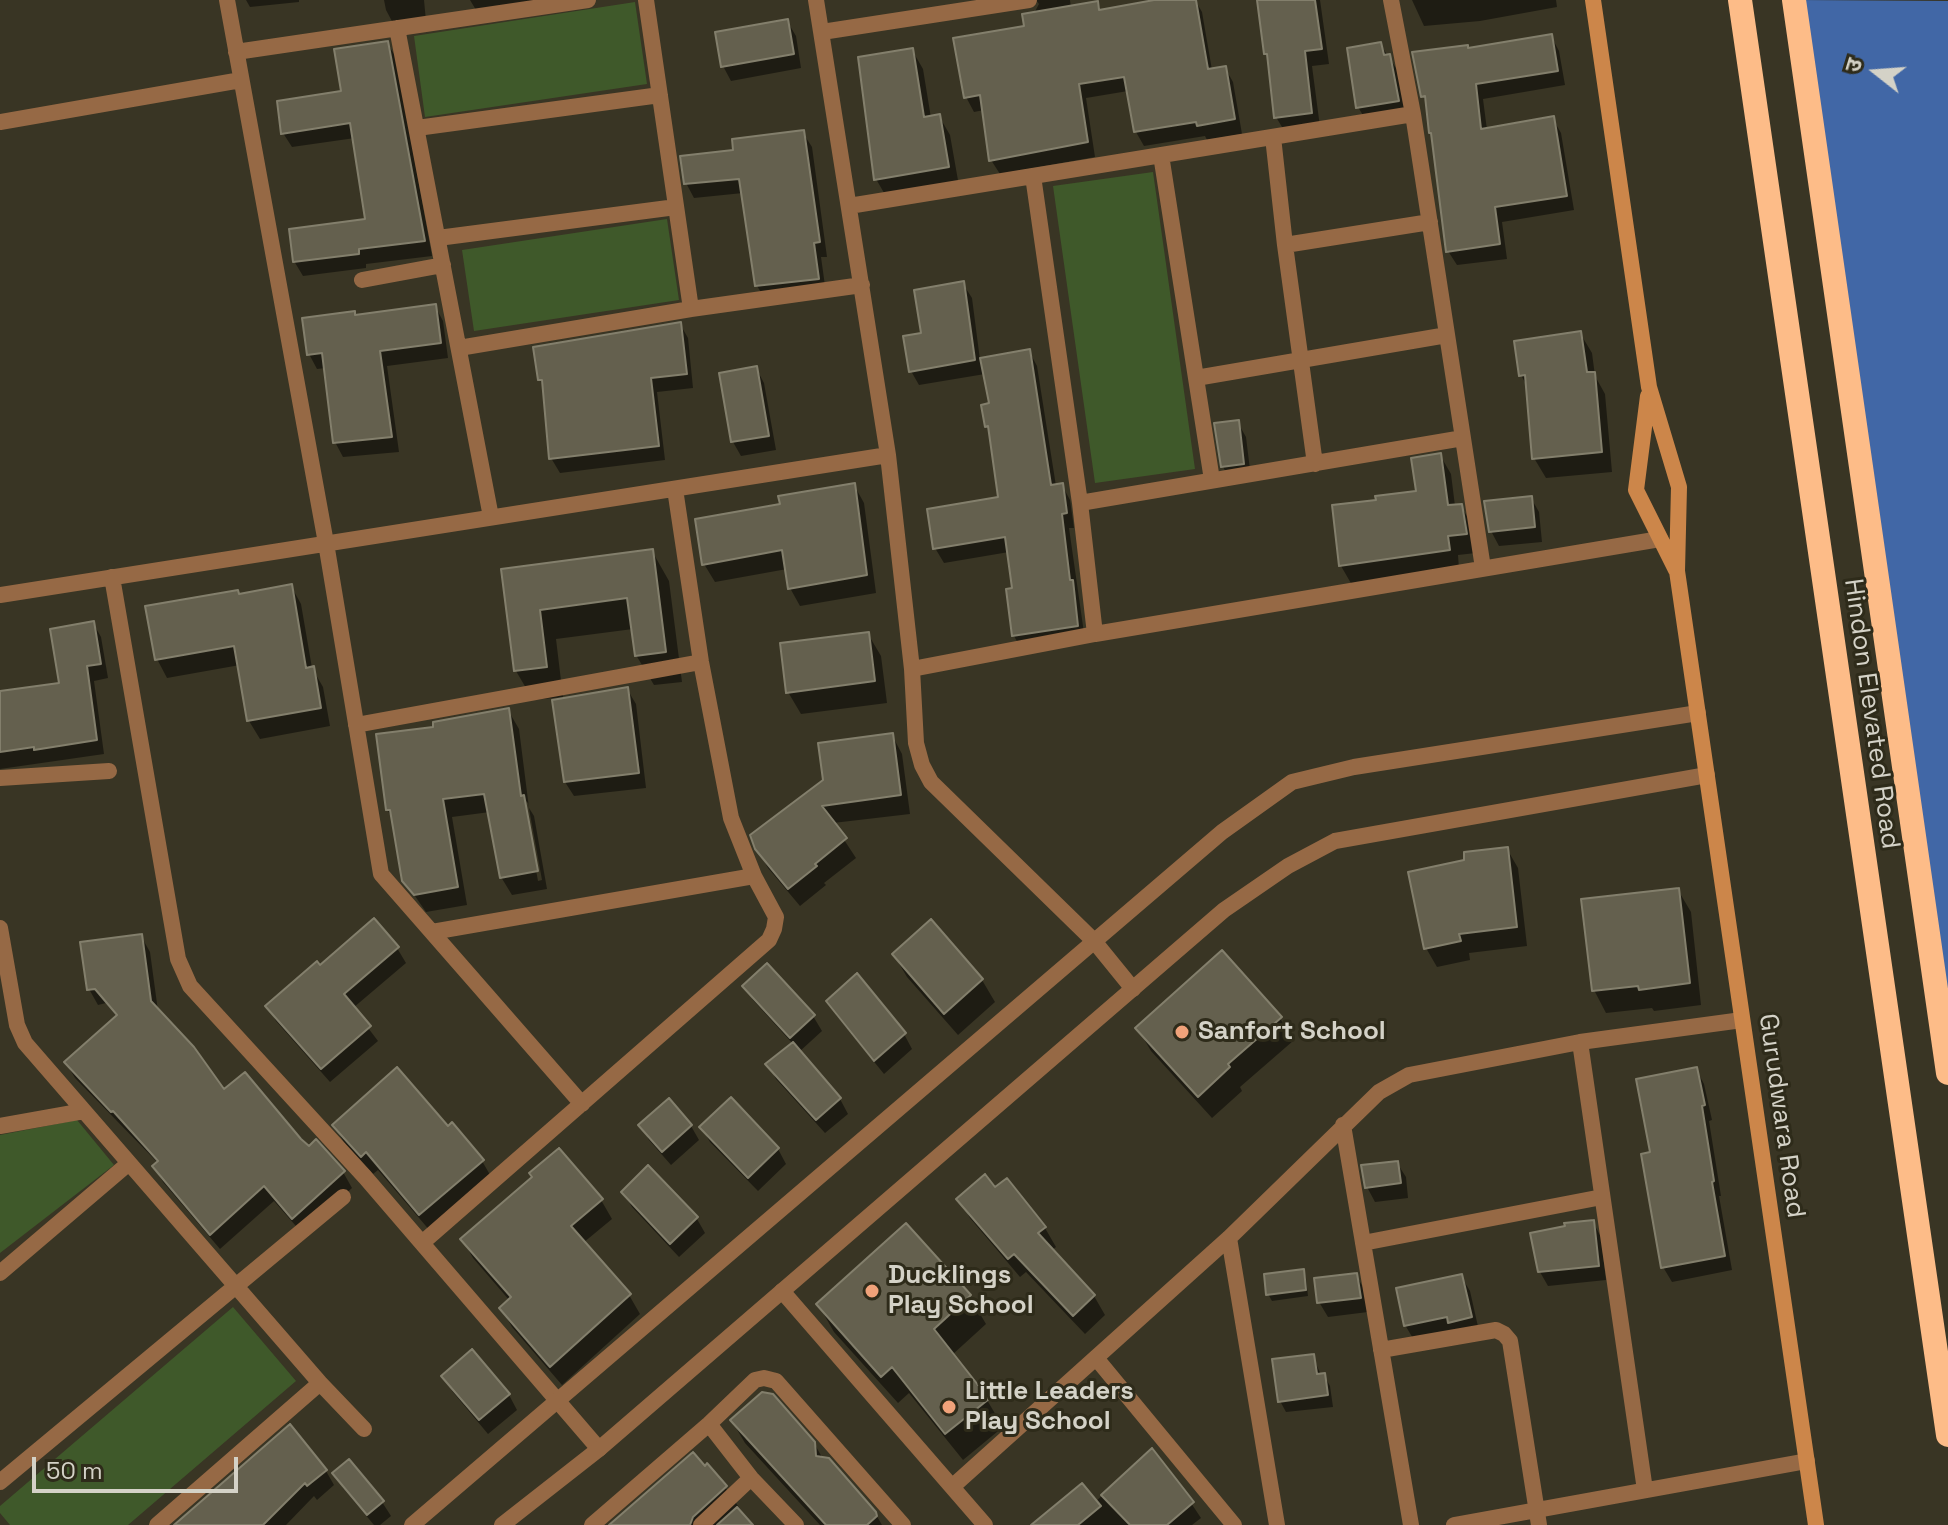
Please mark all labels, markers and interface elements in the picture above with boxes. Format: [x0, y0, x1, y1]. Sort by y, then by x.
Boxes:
north arrow [1836, 32, 1916, 112]
text: उ [1838, 55, 1868, 75]
street label: Hindon Elevated Road [1837, 577, 1905, 851]
street label: Gurudwara Road [1751, 1012, 1811, 1220]
place label: Sanfort School [1198, 1016, 1386, 1048]
marker: Sanfort School [1173, 1023, 1191, 1041]
place label: Ducklings Play School [888, 1260, 1034, 1322]
marker: Ducklings Play School [863, 1282, 881, 1300]
place label: Little Leaders Play School [965, 1376, 1134, 1438]
marker: Little Leaders Play School [940, 1398, 958, 1416]
scale bar [36, 1441, 242, 1491]
text: 50 m [46, 1455, 103, 1486]

